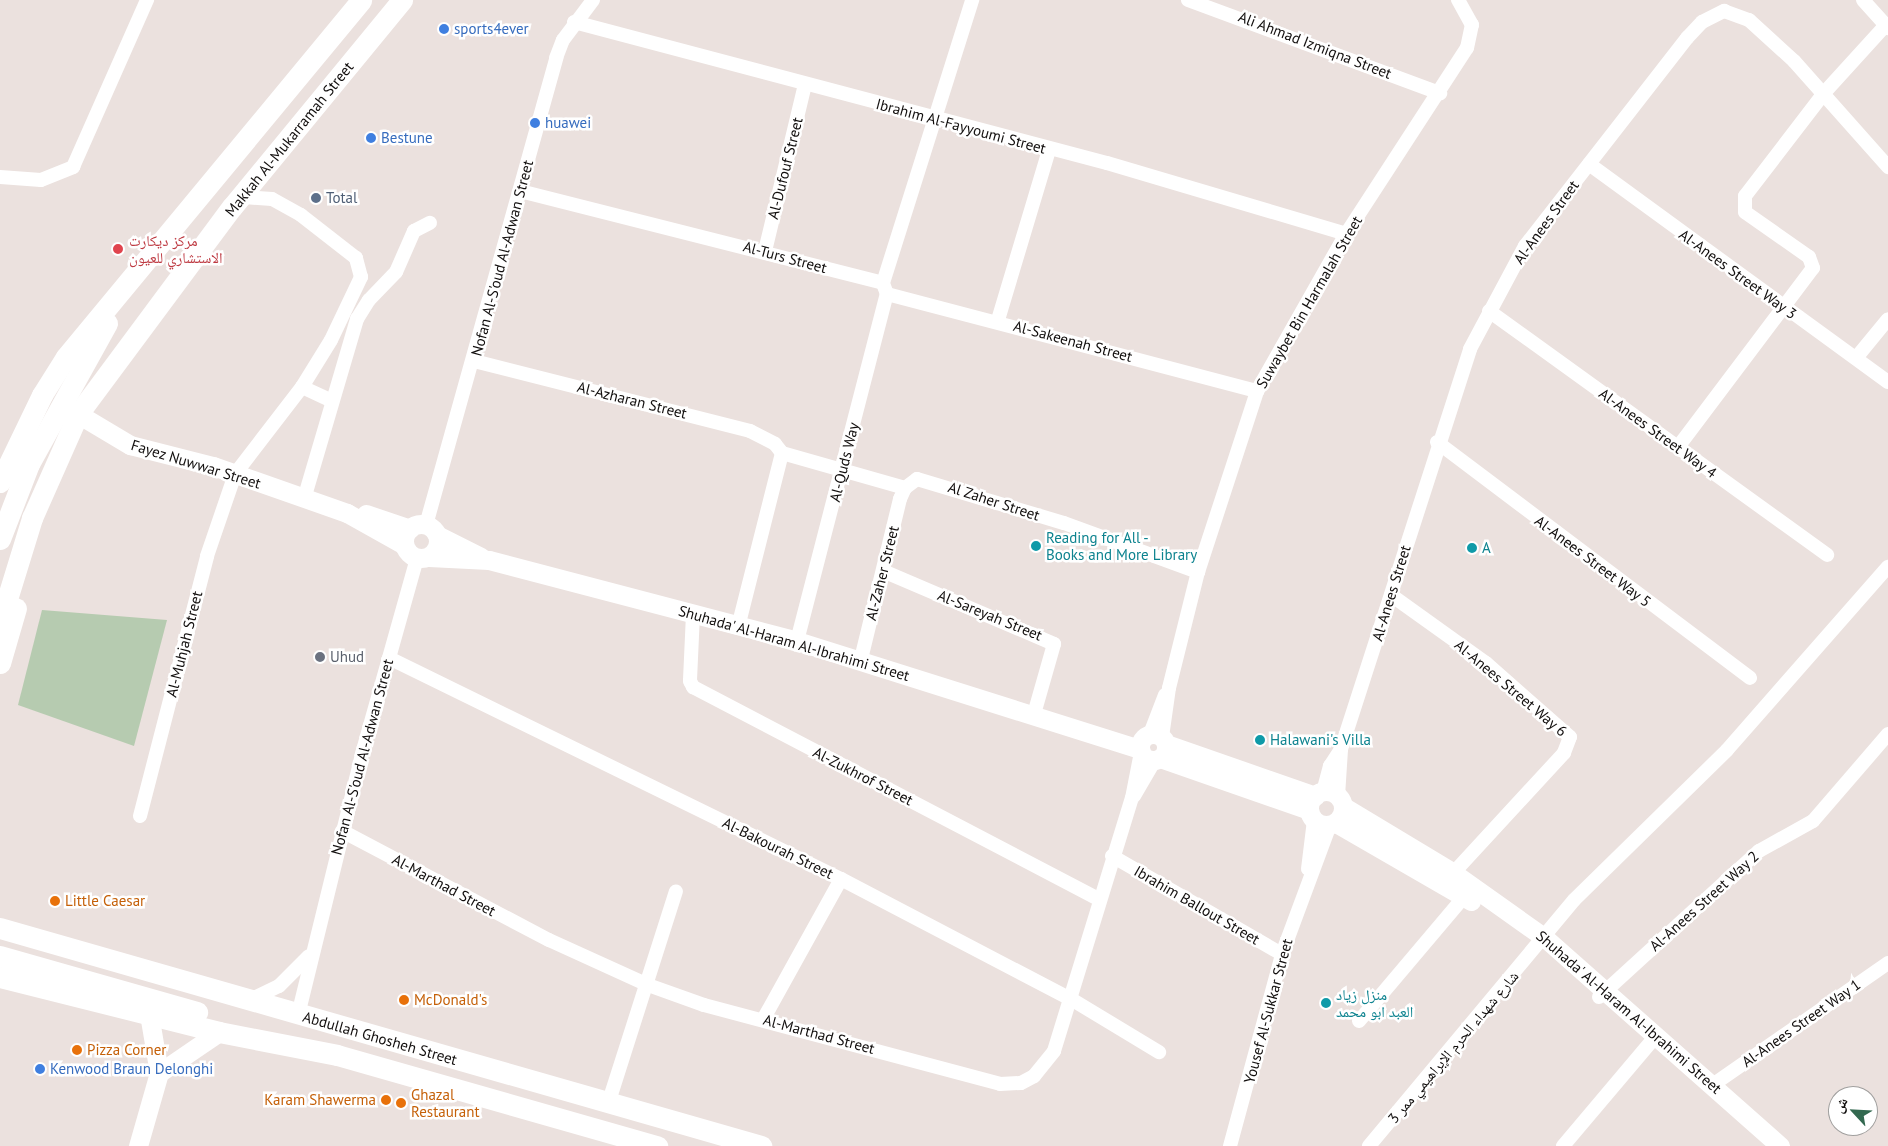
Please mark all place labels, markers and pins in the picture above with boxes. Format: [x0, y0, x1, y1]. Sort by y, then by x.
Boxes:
place label: sports4ever [454, 20, 529, 38]
marker: sports4ever [438, 23, 450, 35]
place label: huawei [545, 114, 591, 132]
marker: huawei [529, 117, 541, 129]
place label: Bestune [381, 129, 433, 147]
marker: Bestune [365, 132, 377, 144]
place label: Total [326, 189, 357, 207]
marker: Total [310, 192, 322, 204]
place label: مركز ديكارت الاستشاري للعيون [129, 231, 223, 266]
marker: مركز ديكارت الاستشاري للعيون [111, 242, 125, 256]
place label: Reading for All - Books and More Library [1046, 528, 1197, 563]
place label: A [1482, 539, 1491, 557]
marker: Reading for All - Books and More Library [1030, 540, 1042, 552]
marker: A [1466, 542, 1478, 554]
place label: Uhud [330, 648, 364, 666]
marker: Uhud [314, 651, 326, 663]
place label: Halawani's Villa [1270, 731, 1371, 749]
marker: Halawani's Villa [1254, 734, 1266, 746]
place label: Little Caesar [65, 892, 145, 910]
marker: Little Caesar [49, 895, 61, 907]
place label: منزل زياد العبد ابو محمد [1336, 985, 1413, 1020]
place label: McDonald's [414, 991, 487, 1009]
marker: McDonald's [398, 994, 410, 1006]
marker: منزل زياد العبد ابو محمد [1320, 997, 1332, 1009]
place label: Pizza Corner [87, 1041, 166, 1059]
marker: Pizza Corner [71, 1044, 83, 1056]
place label: Kenwood Braun Delonghi [50, 1060, 213, 1078]
marker: Kenwood Braun Delonghi [34, 1063, 46, 1075]
place label: Ghazal Restaurant [411, 1085, 480, 1120]
place label: Karam Shawerma [264, 1091, 376, 1109]
marker: Karam Shawerma [380, 1094, 392, 1106]
marker: Ghazal Restaurant [395, 1097, 407, 1109]

